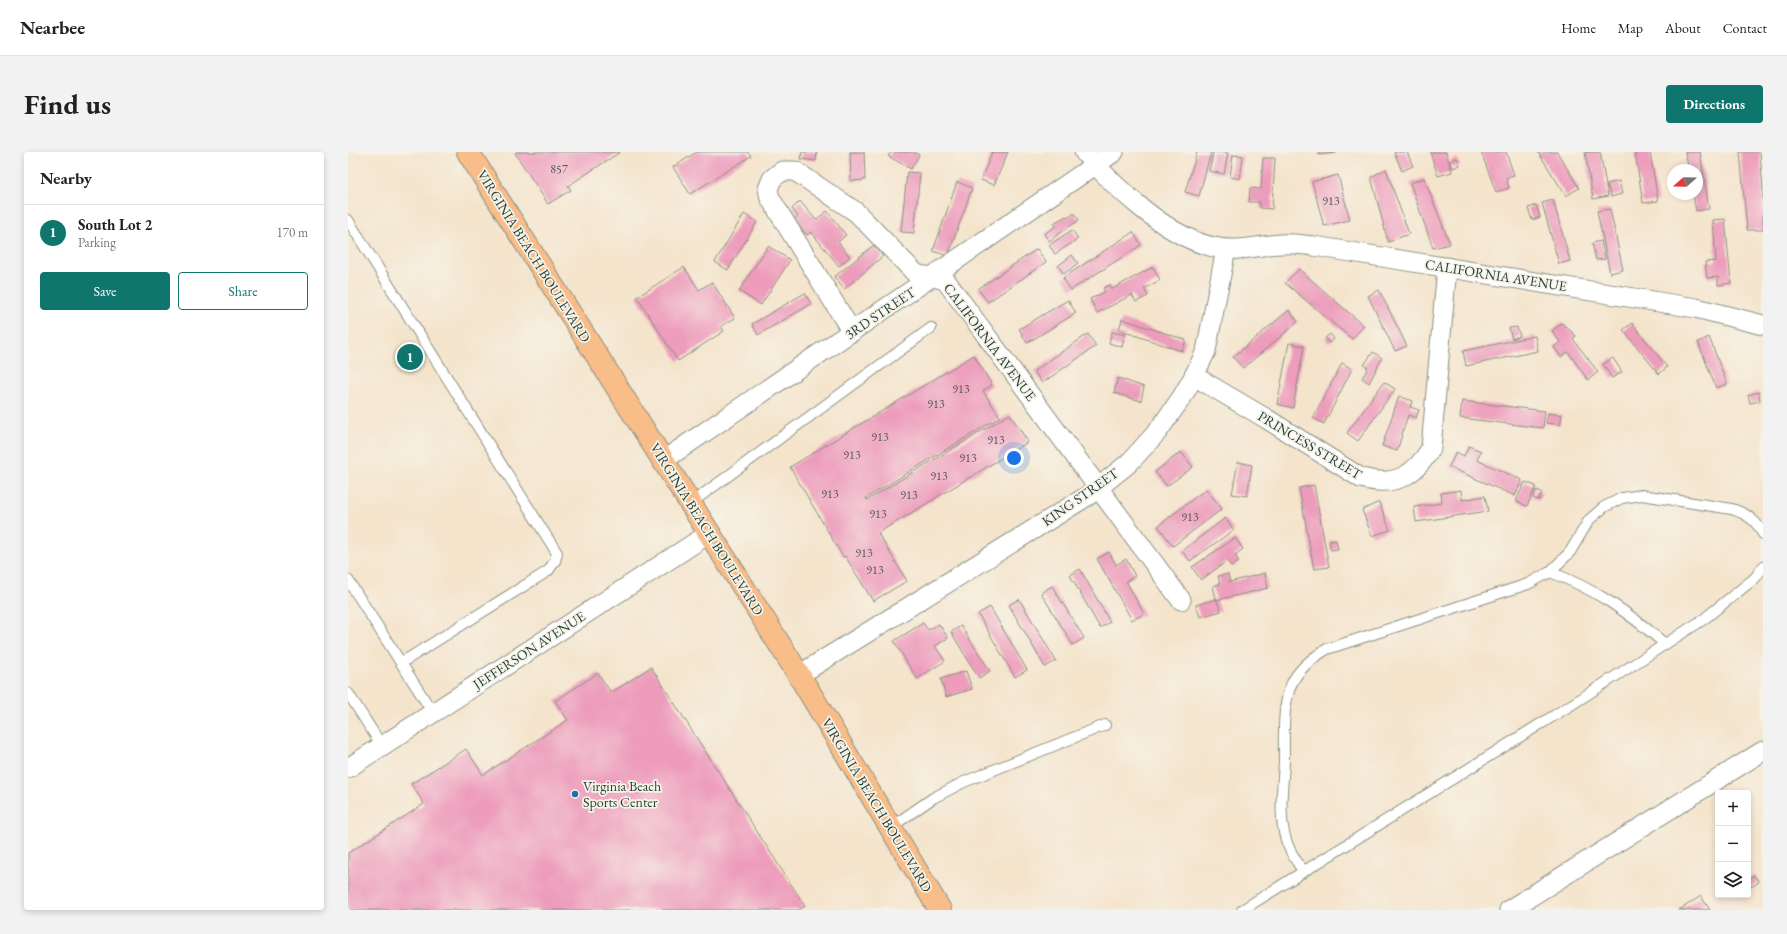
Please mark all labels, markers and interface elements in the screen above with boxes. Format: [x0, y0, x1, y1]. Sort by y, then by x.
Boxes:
text: Nearbee [20, 15, 85, 40]
text: Home [1561, 19, 1596, 37]
text: Map [1618, 19, 1643, 37]
text: About [1665, 19, 1701, 37]
text: Contact [1723, 19, 1767, 37]
button: Directions [1666, 85, 1763, 123]
text: Find us [24, 86, 111, 122]
house number: 857 [550, 161, 568, 177]
north arrow [1667, 164, 1703, 200]
street label: VIRGINIA BEACH BOULEVARD [473, 166, 595, 346]
text: Nearby [40, 167, 92, 189]
house number: 913 [1322, 193, 1340, 209]
text: South Lot 2 [78, 215, 153, 234]
text: 1 [50, 224, 56, 241]
text: 170 m [277, 224, 308, 241]
text: Parking [78, 234, 116, 251]
street label: CALIFORNIA AVENUE [1424, 255, 1568, 295]
button: Save [40, 272, 170, 310]
button: Share [178, 272, 308, 310]
street label: CALIFORNIA AVENUE [940, 279, 1040, 405]
street label: 3RD STREET [841, 283, 919, 343]
pin: 1 [397, 342, 423, 372]
house number: 913 [952, 381, 970, 397]
house number: 913 [927, 396, 945, 412]
street label: PRINCESS STREET [1255, 407, 1366, 483]
house number: 913 [871, 429, 889, 445]
house number: 913 [987, 432, 1005, 448]
street label: VIRGINIA BEACH BOULEVARD [646, 439, 768, 619]
house number: 913 [843, 447, 861, 463]
your location [1004, 448, 1024, 468]
house number: 913 [959, 450, 977, 466]
street label: KING STREET [1038, 464, 1122, 530]
house number: 913 [930, 468, 948, 484]
house number: 913 [821, 486, 839, 502]
house number: 913 [900, 487, 918, 503]
house number: 913 [869, 506, 887, 522]
house number: 913 [1181, 509, 1199, 525]
house number: 913 [855, 545, 873, 561]
house number: 913 [866, 562, 884, 578]
street label: JEFFERSON AVENUE [469, 607, 589, 694]
street label: VIRGINIA BEACH BOULEVARD [818, 715, 936, 896]
place label: Virginia Beach Sports Center [583, 777, 661, 811]
marker: Virginia Beach Sports Center [570, 789, 580, 799]
map controls [1715, 790, 1751, 898]
button: + [1715, 790, 1751, 826]
button: − [1715, 826, 1751, 862]
button: layers [1715, 862, 1751, 898]

